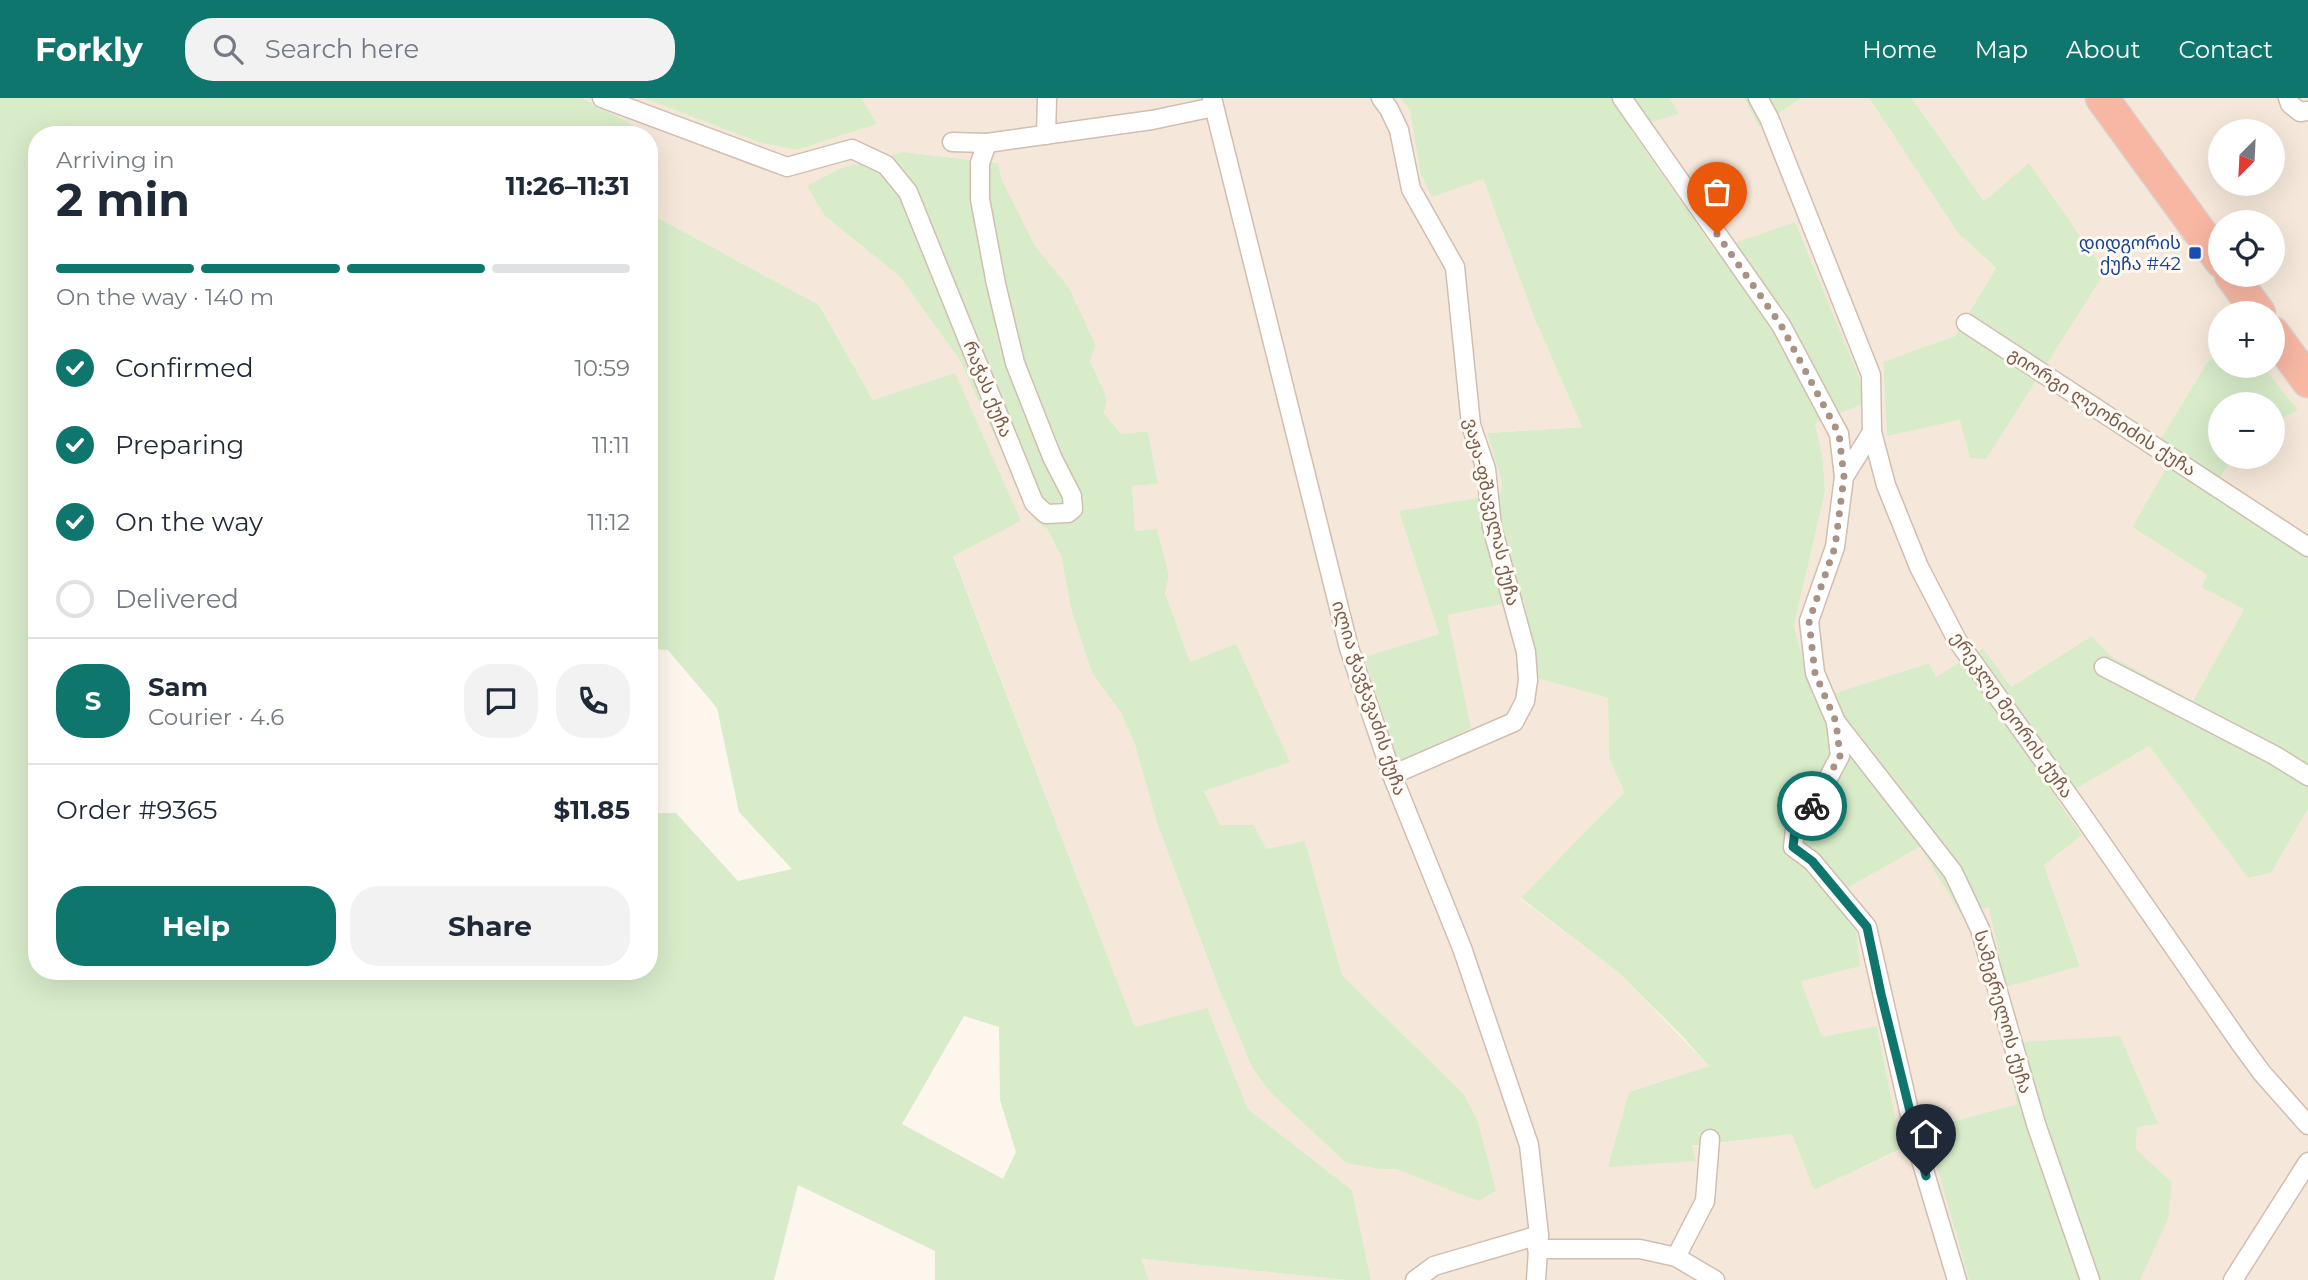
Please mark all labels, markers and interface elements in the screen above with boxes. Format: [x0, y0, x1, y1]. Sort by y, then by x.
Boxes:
search box [185, 18, 675, 81]
text: Forkly [35, 29, 143, 69]
icon: search [209, 30, 247, 68]
text: Search here [265, 33, 419, 65]
text: Home [1862, 35, 1937, 64]
text: Map [1975, 35, 2028, 64]
text: About [2066, 35, 2140, 64]
text: Contact [2178, 35, 2273, 64]
north arrow [2208, 119, 2286, 196]
map controls [2208, 119, 2285, 469]
text: Arriving in [56, 146, 175, 174]
pin [1687, 162, 1747, 234]
text: 11:26–11:31 [506, 170, 630, 202]
text: 2 min [56, 171, 190, 228]
icon: bag [1698, 173, 1736, 211]
button: locate [2208, 210, 2285, 287]
place label: დიდგორის ქუჩა #42 [2079, 232, 2181, 275]
marker: დიდგორის ქუჩა #42 [2187, 245, 2203, 261]
text: On the way · 140 m [56, 283, 274, 311]
button: + [2208, 301, 2285, 378]
street label: რაჭას ქუჩა [959, 338, 1017, 440]
street label: გიორგი ლეონიძის ქუჩა [2004, 343, 2200, 481]
icon: check [56, 349, 94, 387]
text: Confirmed [115, 352, 254, 384]
text: 10:59 [575, 354, 630, 382]
button: − [2208, 392, 2285, 469]
street label: ვაჟა-ფშაველას ქუჩა [1460, 416, 1524, 608]
icon: check [56, 426, 94, 464]
text: Preparing [115, 429, 244, 461]
text: 11:11 [592, 431, 630, 459]
icon: check [56, 503, 94, 541]
text: On the way [115, 506, 263, 538]
text: 11:12 [587, 508, 630, 536]
text: Delivered [115, 583, 239, 615]
street label: ილია ჭავჭავაძის ქუჩა [1327, 598, 1411, 798]
street label: ერეკლე მეორის ქუჩა [1946, 627, 2078, 803]
button: chat [464, 664, 538, 738]
button: phone [556, 664, 630, 738]
text: Sam [148, 671, 208, 703]
text: S [85, 685, 101, 717]
text: Courier · 4.6 [148, 703, 284, 731]
courier [1777, 771, 1847, 841]
icon: bike [1793, 787, 1831, 825]
text: Order #9365 [56, 794, 217, 826]
text: $11.85 [554, 794, 630, 826]
button: Help [56, 886, 336, 966]
button: Share [350, 886, 630, 966]
street label: სამეგრელოს ქუჩა [1969, 928, 2037, 1096]
pin [1896, 1104, 1956, 1176]
icon: home [1907, 1115, 1945, 1153]

